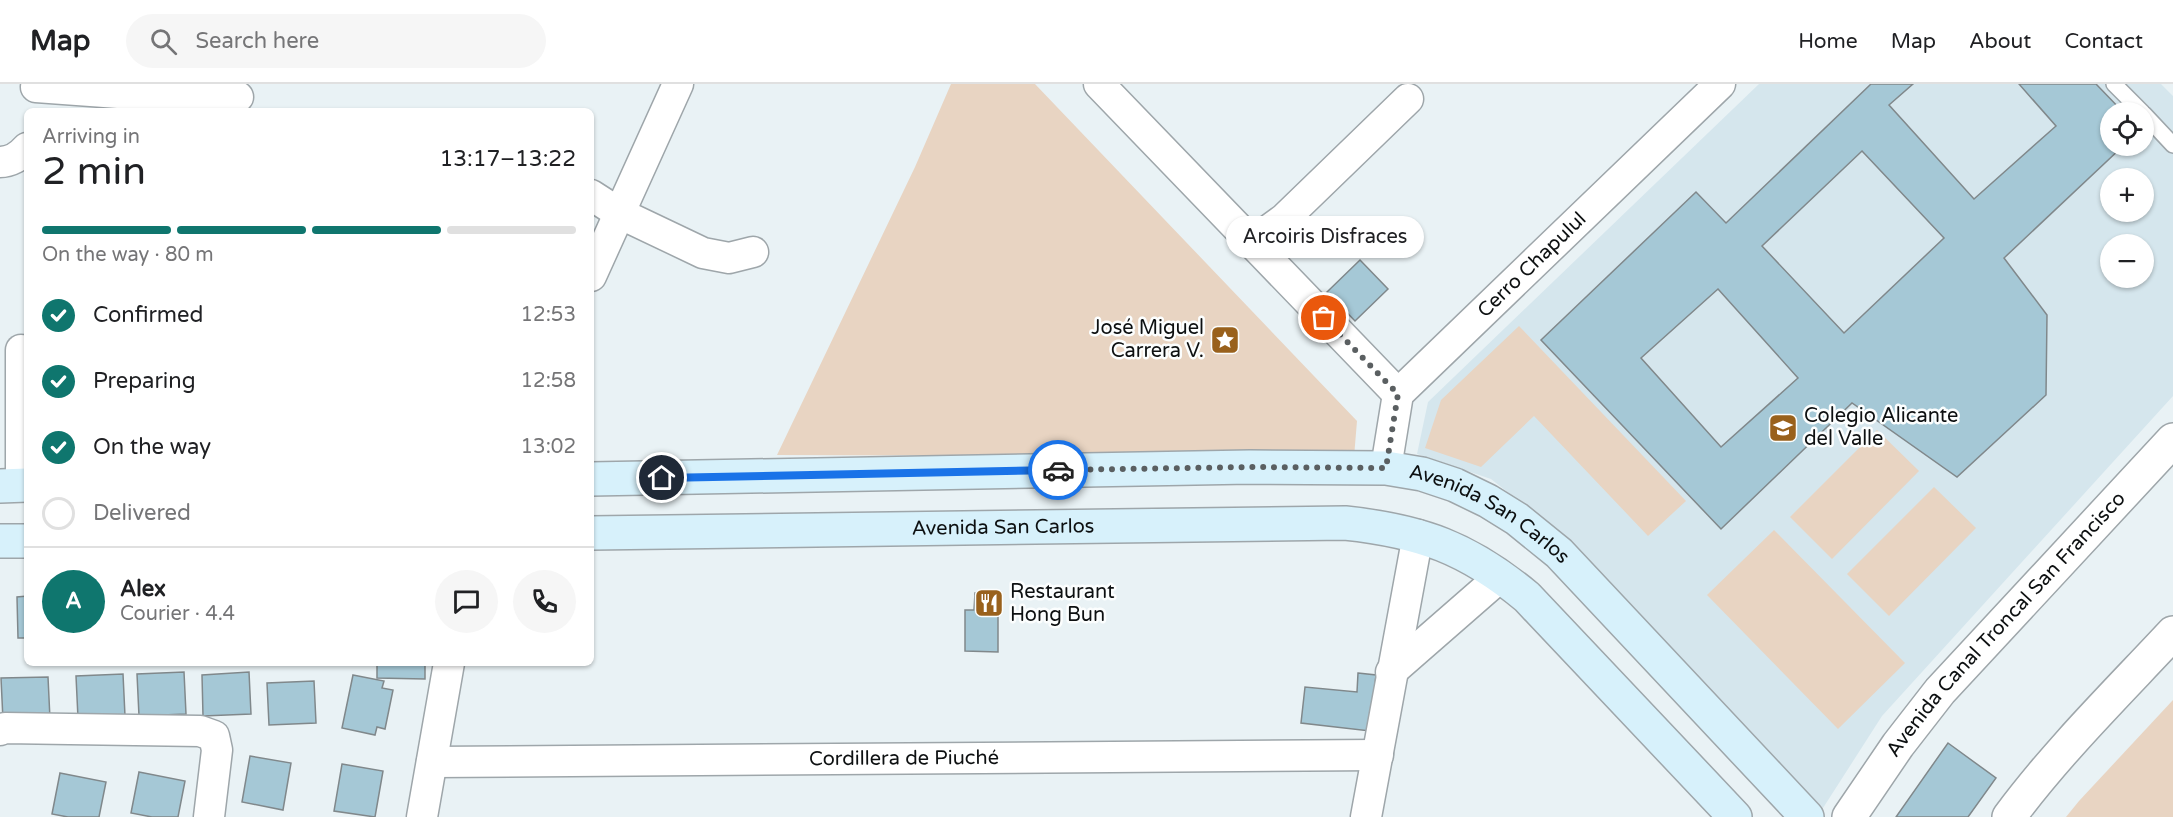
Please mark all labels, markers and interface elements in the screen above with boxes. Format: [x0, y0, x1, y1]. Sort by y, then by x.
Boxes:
search box [126, 14, 546, 68]
text: Map [30, 24, 90, 58]
icon: search [147, 25, 180, 58]
text: Search here [195, 28, 319, 54]
text: Home [1798, 29, 1858, 54]
text: Map [1891, 29, 1936, 54]
text: About [1969, 29, 2031, 54]
text: Contact [2064, 29, 2143, 54]
map controls [2100, 102, 2154, 288]
button: locate [2100, 102, 2154, 156]
text: Arriving in [42, 125, 140, 149]
text: 13:17–13:22 [439, 146, 576, 172]
text: 2 min [42, 148, 146, 195]
button: + [2100, 168, 2154, 222]
street label: Cerro Chapulul [1473, 207, 1591, 323]
callout: Arcoiris Disfraces [1225, 216, 1423, 258]
text: Arcoiris Disfraces [1243, 225, 1407, 249]
button: − [2100, 234, 2154, 288]
text: On the way · 80 m [42, 243, 214, 267]
pin [1298, 292, 1349, 343]
icon: check [42, 299, 75, 332]
icon: bag [1307, 301, 1340, 334]
text: Confirmed [93, 302, 203, 328]
text: 12:53 [521, 303, 576, 327]
place label: José Miguel Carrera V. [1091, 316, 1204, 363]
place icon: José Miguel Carrera V. [1209, 324, 1241, 356]
icon: check [42, 365, 75, 398]
text: Preparing [93, 368, 196, 394]
text: 12:58 [521, 369, 576, 393]
place label: Colegio Alicante del Valle [1804, 404, 1958, 451]
school or university icon: Colegio Alicante del Valle [1767, 412, 1799, 444]
icon: check [42, 431, 75, 464]
text: On the way [93, 434, 211, 460]
text: 13:02 [521, 435, 576, 459]
courier [1028, 440, 1088, 500]
pin [636, 452, 687, 503]
icon: car [1042, 454, 1075, 487]
street label: Avenida San Carlos [1407, 460, 1575, 569]
icon: home [645, 461, 678, 494]
street label: Avenida Canal Troncal San Francisco [1881, 487, 2131, 762]
text: Delivered [93, 500, 191, 526]
street label: Avenida San Carlos [911, 514, 1095, 541]
button: chat [435, 570, 498, 633]
button: phone [513, 570, 576, 633]
text: Alex [120, 576, 166, 602]
place label: Restaurant Hong Bun [1010, 580, 1115, 627]
restaurant icon: Restaurant Hong Bun [973, 587, 1005, 619]
text: A [65, 588, 82, 614]
text: Courier · 4.4 [120, 602, 235, 626]
street label: Cordillera de Piuché [809, 746, 999, 771]

